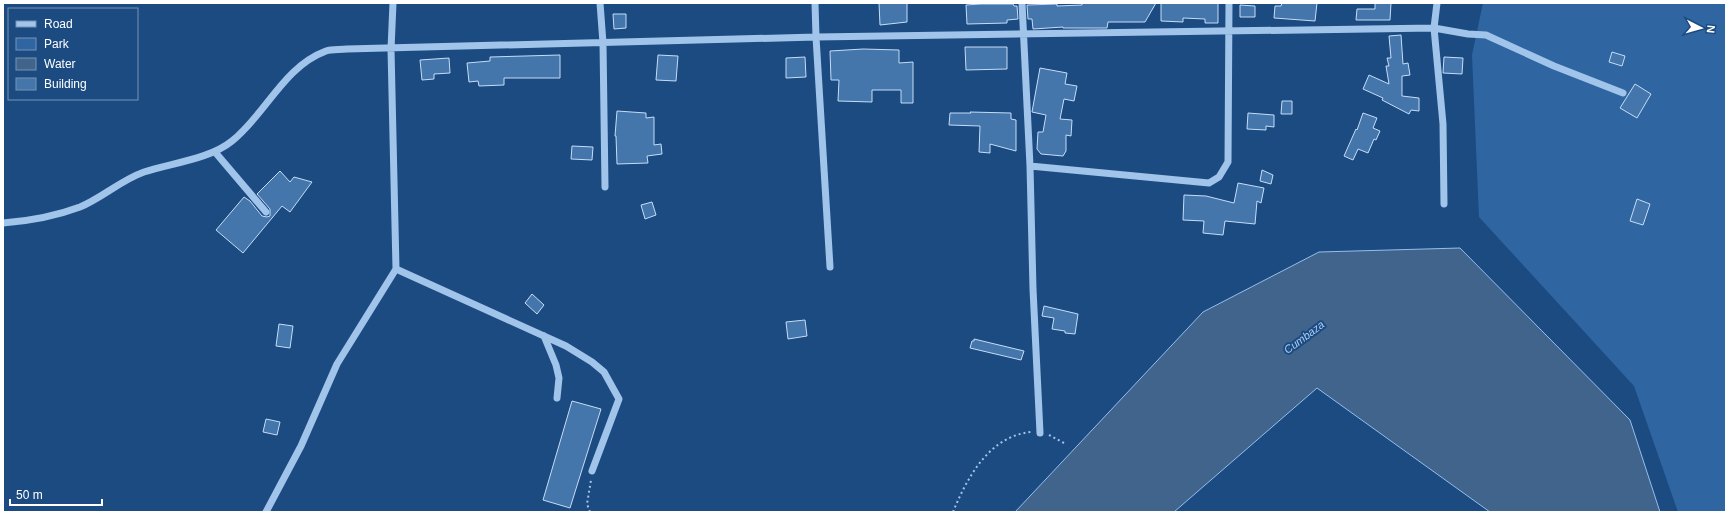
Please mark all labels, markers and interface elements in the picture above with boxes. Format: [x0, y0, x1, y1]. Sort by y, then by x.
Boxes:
legend [8, 8, 138, 100]
north arrow [1681, 8, 1721, 48]
text: Road [44, 17, 73, 31]
text: N [1705, 24, 1717, 34]
text: Park [44, 37, 70, 51]
text: Water [44, 57, 76, 71]
text: Building [44, 77, 87, 91]
water label: Cumbaza [1282, 318, 1326, 356]
scale bar [10, 481, 102, 507]
text: 50 m [16, 488, 43, 502]

